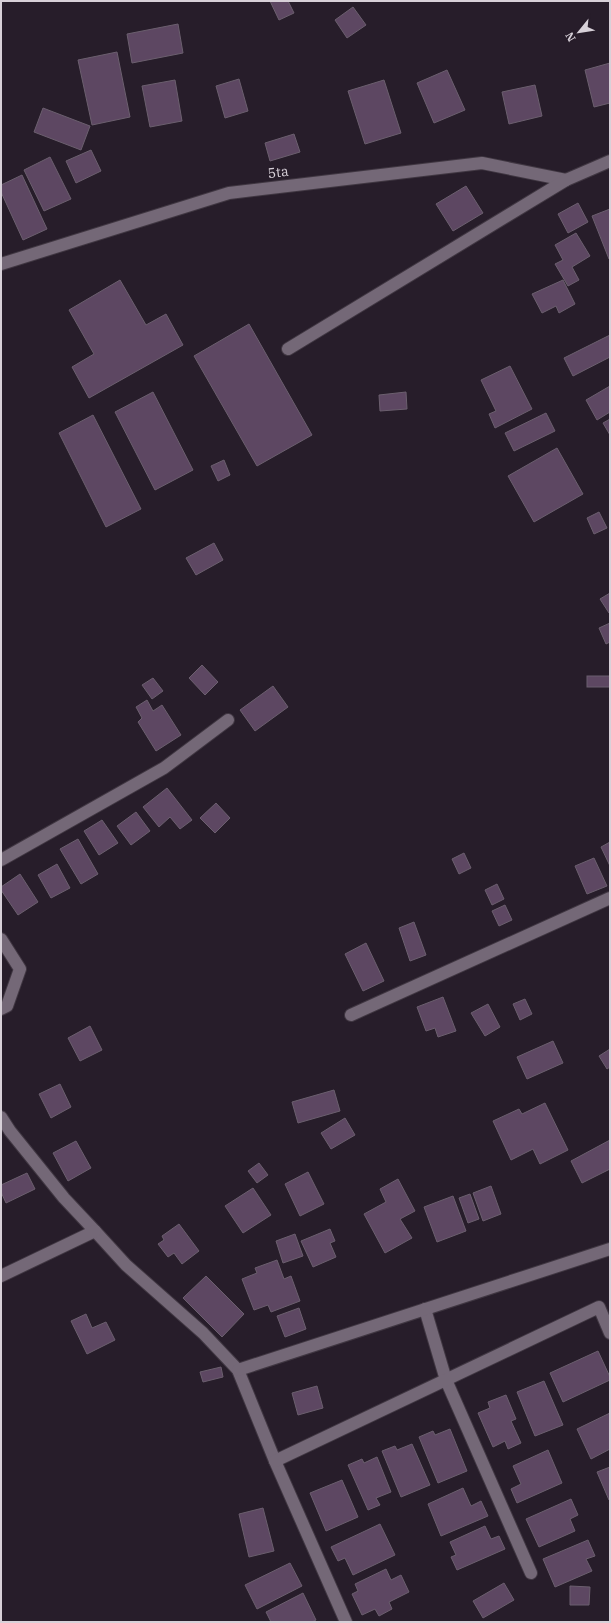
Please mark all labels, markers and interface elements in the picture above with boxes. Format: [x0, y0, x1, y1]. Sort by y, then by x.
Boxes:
north arrow [559, 12, 599, 52]
text: N [562, 29, 579, 44]
street label: 5ta [266, 162, 290, 182]

